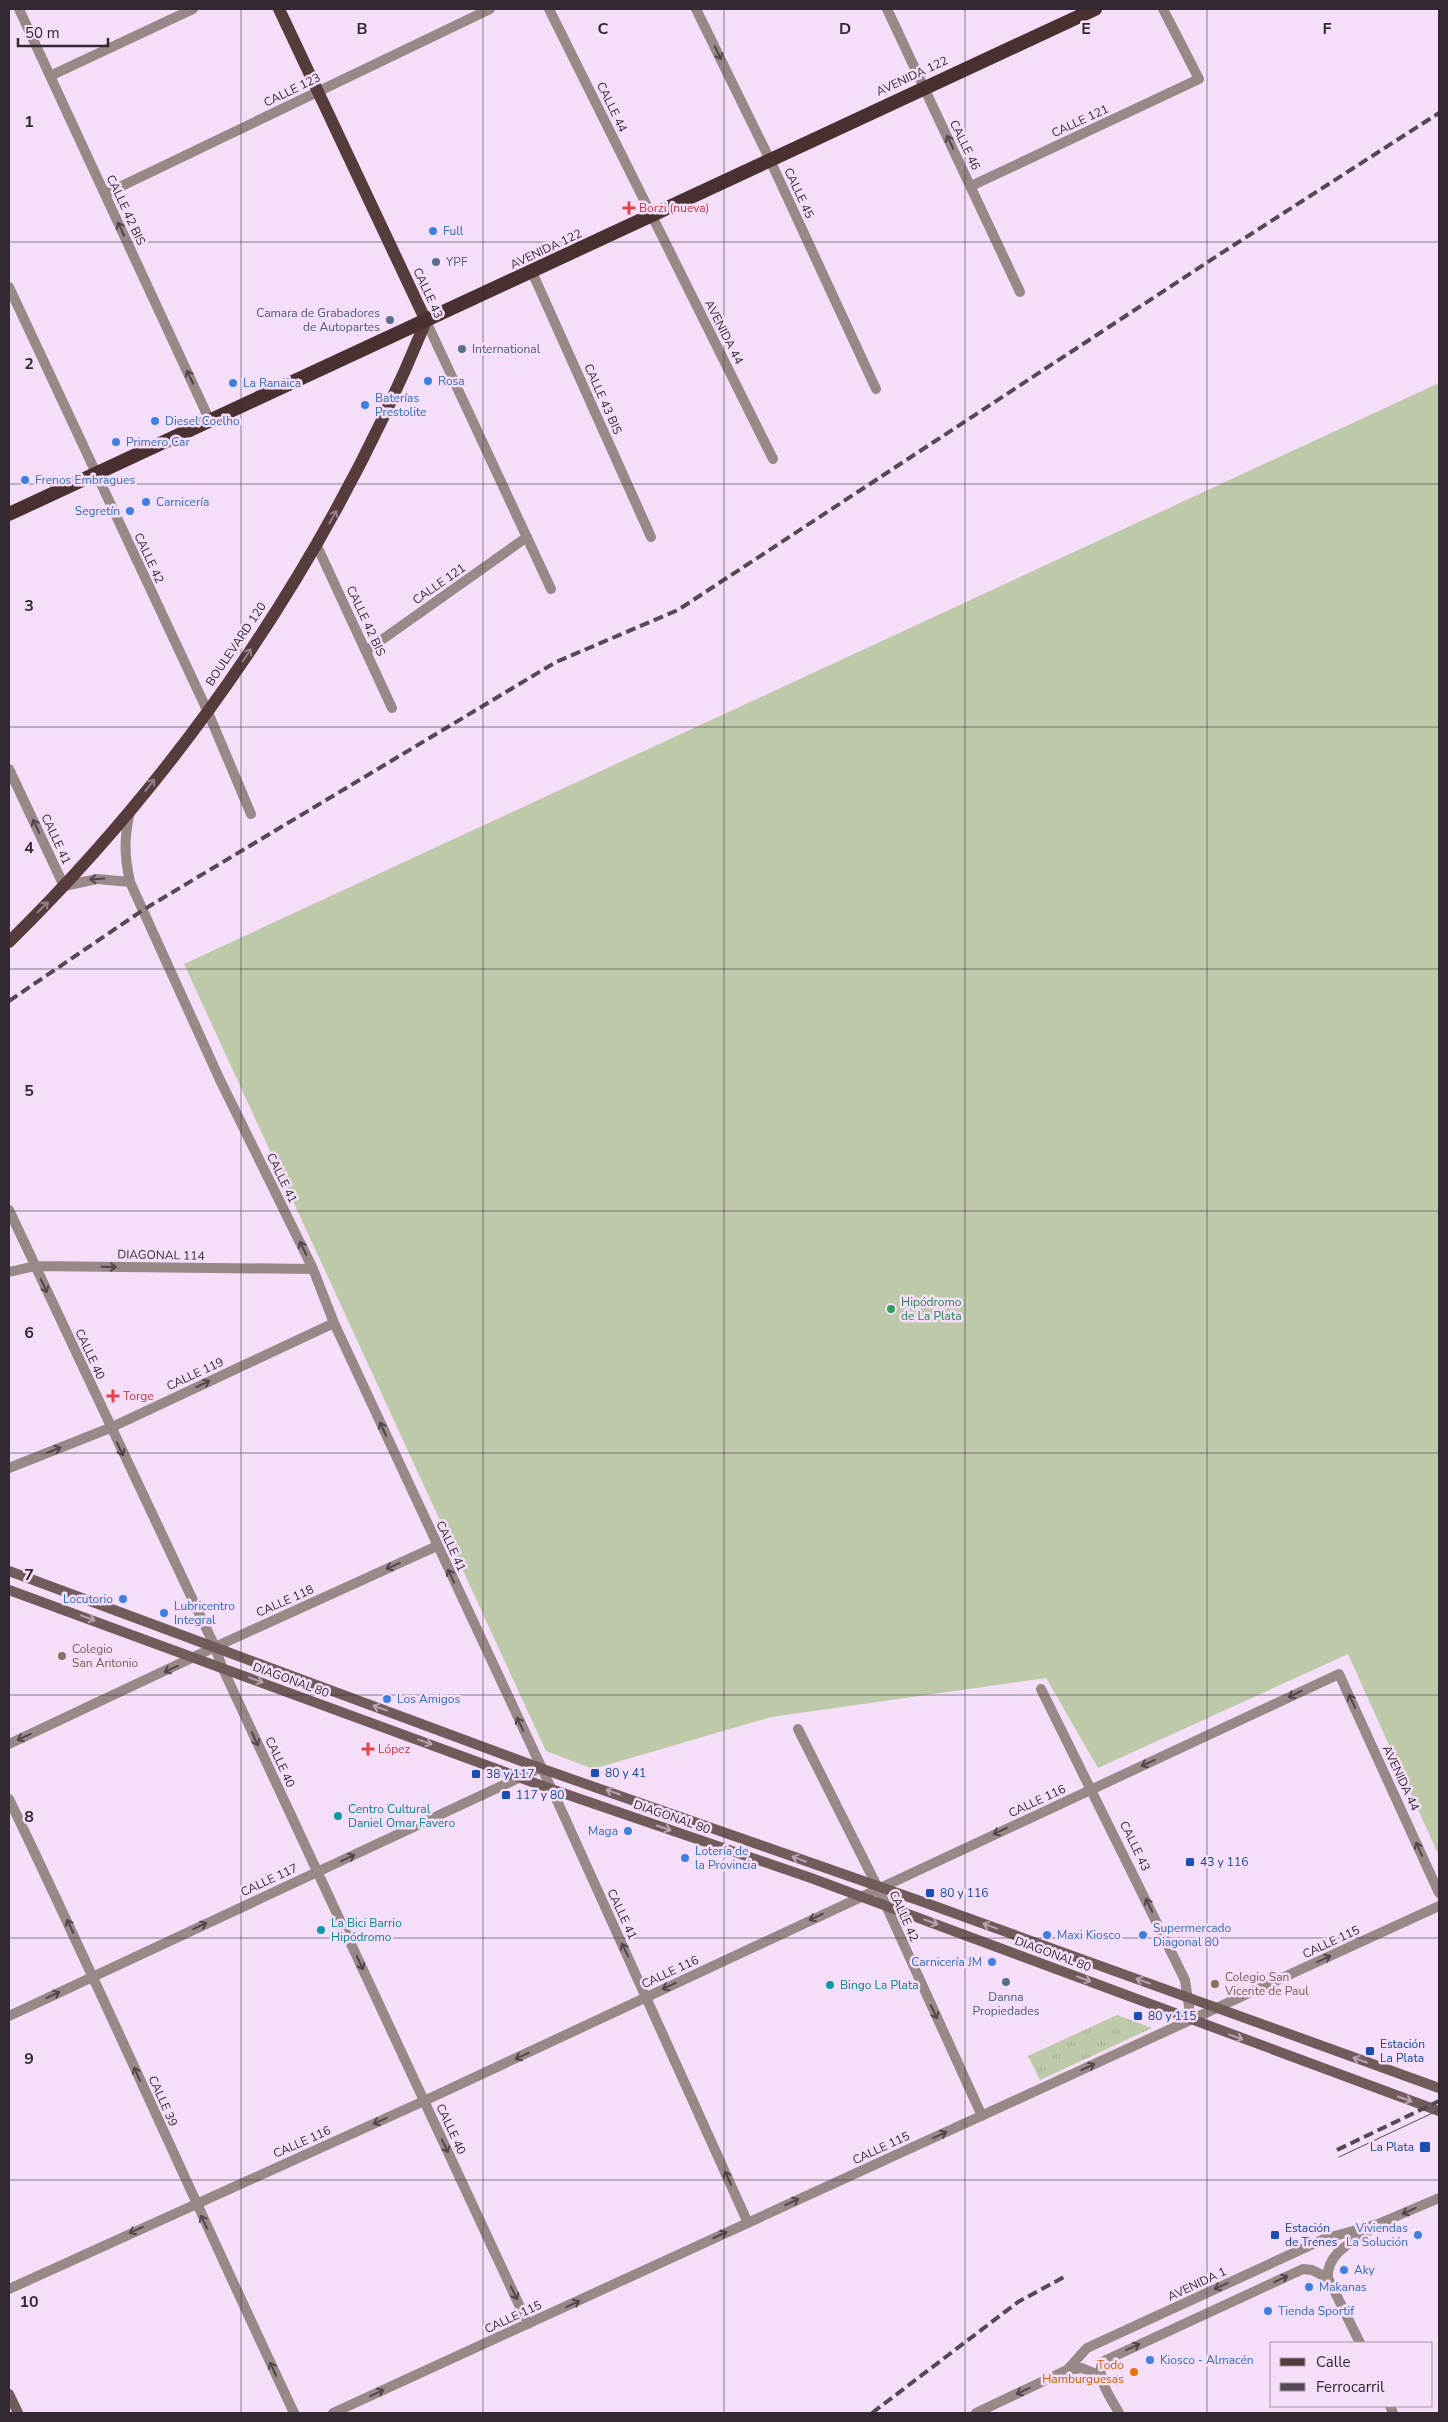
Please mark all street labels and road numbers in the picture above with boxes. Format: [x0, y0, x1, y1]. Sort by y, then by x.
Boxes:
street label: AVENIDA 122 [873, 52, 951, 100]
street label: CALLE 123 [261, 69, 323, 111]
street label: CALLE 44 [593, 79, 631, 135]
street label: CALLE 121 [1049, 101, 1111, 141]
street label: CALLE 46 [946, 117, 984, 173]
street label: CALLE 45 [780, 165, 818, 221]
street label: CALLE 42 BIS [103, 172, 149, 248]
street label: AVENIDA 122 [507, 225, 585, 273]
street label: CALLE 43 [409, 265, 447, 321]
street label: AVENIDA 44 [701, 297, 747, 367]
street label: CALLE 43 BIS [580, 361, 626, 437]
street label: CALLE 42 [130, 530, 168, 586]
street label: CALLE 121 [409, 560, 469, 608]
street label: CALLE 42 BIS [343, 583, 389, 659]
street label: BOULEVARD 120 [202, 599, 270, 689]
street label: CALLE 41 [37, 811, 75, 867]
street label: CALLE 41 [263, 1150, 301, 1206]
street label: DIAGONAL 114 [117, 1246, 205, 1264]
street label: CALLE 40 [71, 1326, 109, 1382]
street label: CALLE 119 [164, 1354, 226, 1394]
street label: CALLE 41 [432, 1518, 470, 1574]
street label: CALLE 118 [254, 1581, 316, 1621]
street label: DIAGONAL 80 [251, 1659, 331, 1701]
street label: CALLE 40 [261, 1734, 299, 1790]
street label: AVENIDA 44 [1379, 1743, 1423, 1813]
street label: CALLE 116 [1006, 1781, 1068, 1821]
street label: DIAGONAL 80 [632, 1796, 712, 1838]
street label: CALLE 43 [1116, 1818, 1154, 1874]
street label: CALLE 117 [238, 1860, 300, 1900]
street label: CALLE 41 [603, 1886, 641, 1942]
street label: CALLE 42 [886, 1888, 922, 1944]
street label: CALLE 115 [1300, 1922, 1362, 1962]
street label: DIAGONAL 80 [1013, 1933, 1093, 1975]
street label: CALLE 116 [639, 1952, 701, 1992]
street label: CALLE 39 [145, 2073, 181, 2129]
street label: CALLE 40 [432, 2101, 470, 2157]
street label: CALLE 116 [271, 2122, 333, 2162]
street label: CALLE 115 [850, 2128, 912, 2168]
street label: AVENIDA 1 [1165, 2263, 1229, 2305]
street label: CALLE 115 [482, 2297, 544, 2337]

